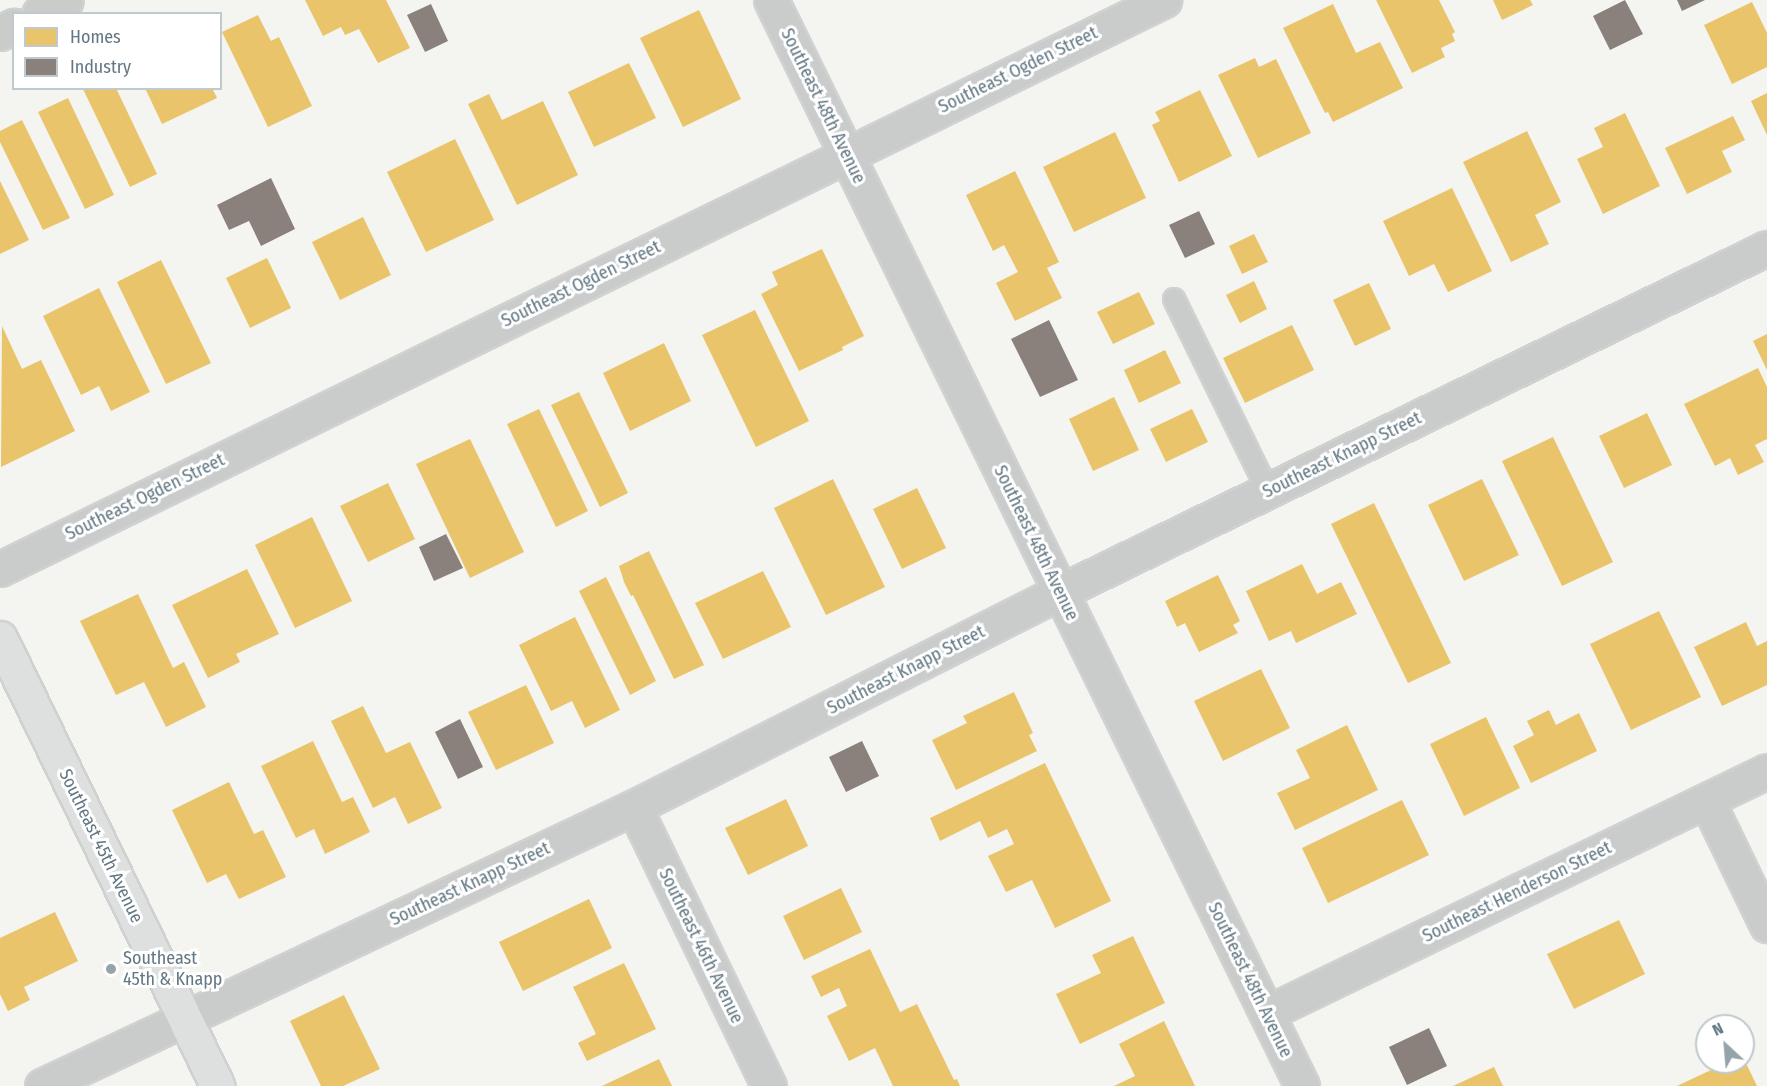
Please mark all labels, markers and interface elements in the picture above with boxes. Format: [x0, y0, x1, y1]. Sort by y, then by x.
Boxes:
legend [12, 12, 222, 90]
street label: Southeast Ogden Street [935, 22, 1101, 118]
street label: Southeast 48th Avenue [776, 25, 870, 187]
text: Homes [70, 26, 121, 48]
text: Industry [70, 56, 131, 78]
street label: Southeast Ogden Street [498, 236, 664, 332]
street label: Southeast Knapp Street [1259, 407, 1425, 503]
street label: Southeast Ogden Street [62, 449, 228, 545]
street label: Southeast 48th Avenue [989, 462, 1083, 624]
street label: Southeast Knapp Street [824, 621, 988, 719]
street label: Southeast 45th Avenue [54, 765, 148, 927]
street label: Southeast Knapp Street [387, 837, 553, 931]
street label: Southeast Henderson Street [1419, 837, 1615, 947]
street label: Southeast 46th Avenue [654, 865, 748, 1027]
street label: Southeast 48th Avenue [1203, 899, 1297, 1061]
place label: Southeast 45th & Knapp [123, 948, 222, 990]
marker: Southeast 45th & Knapp [104, 962, 118, 976]
north arrow [1695, 1014, 1755, 1074]
text: N [1709, 1019, 1726, 1040]

